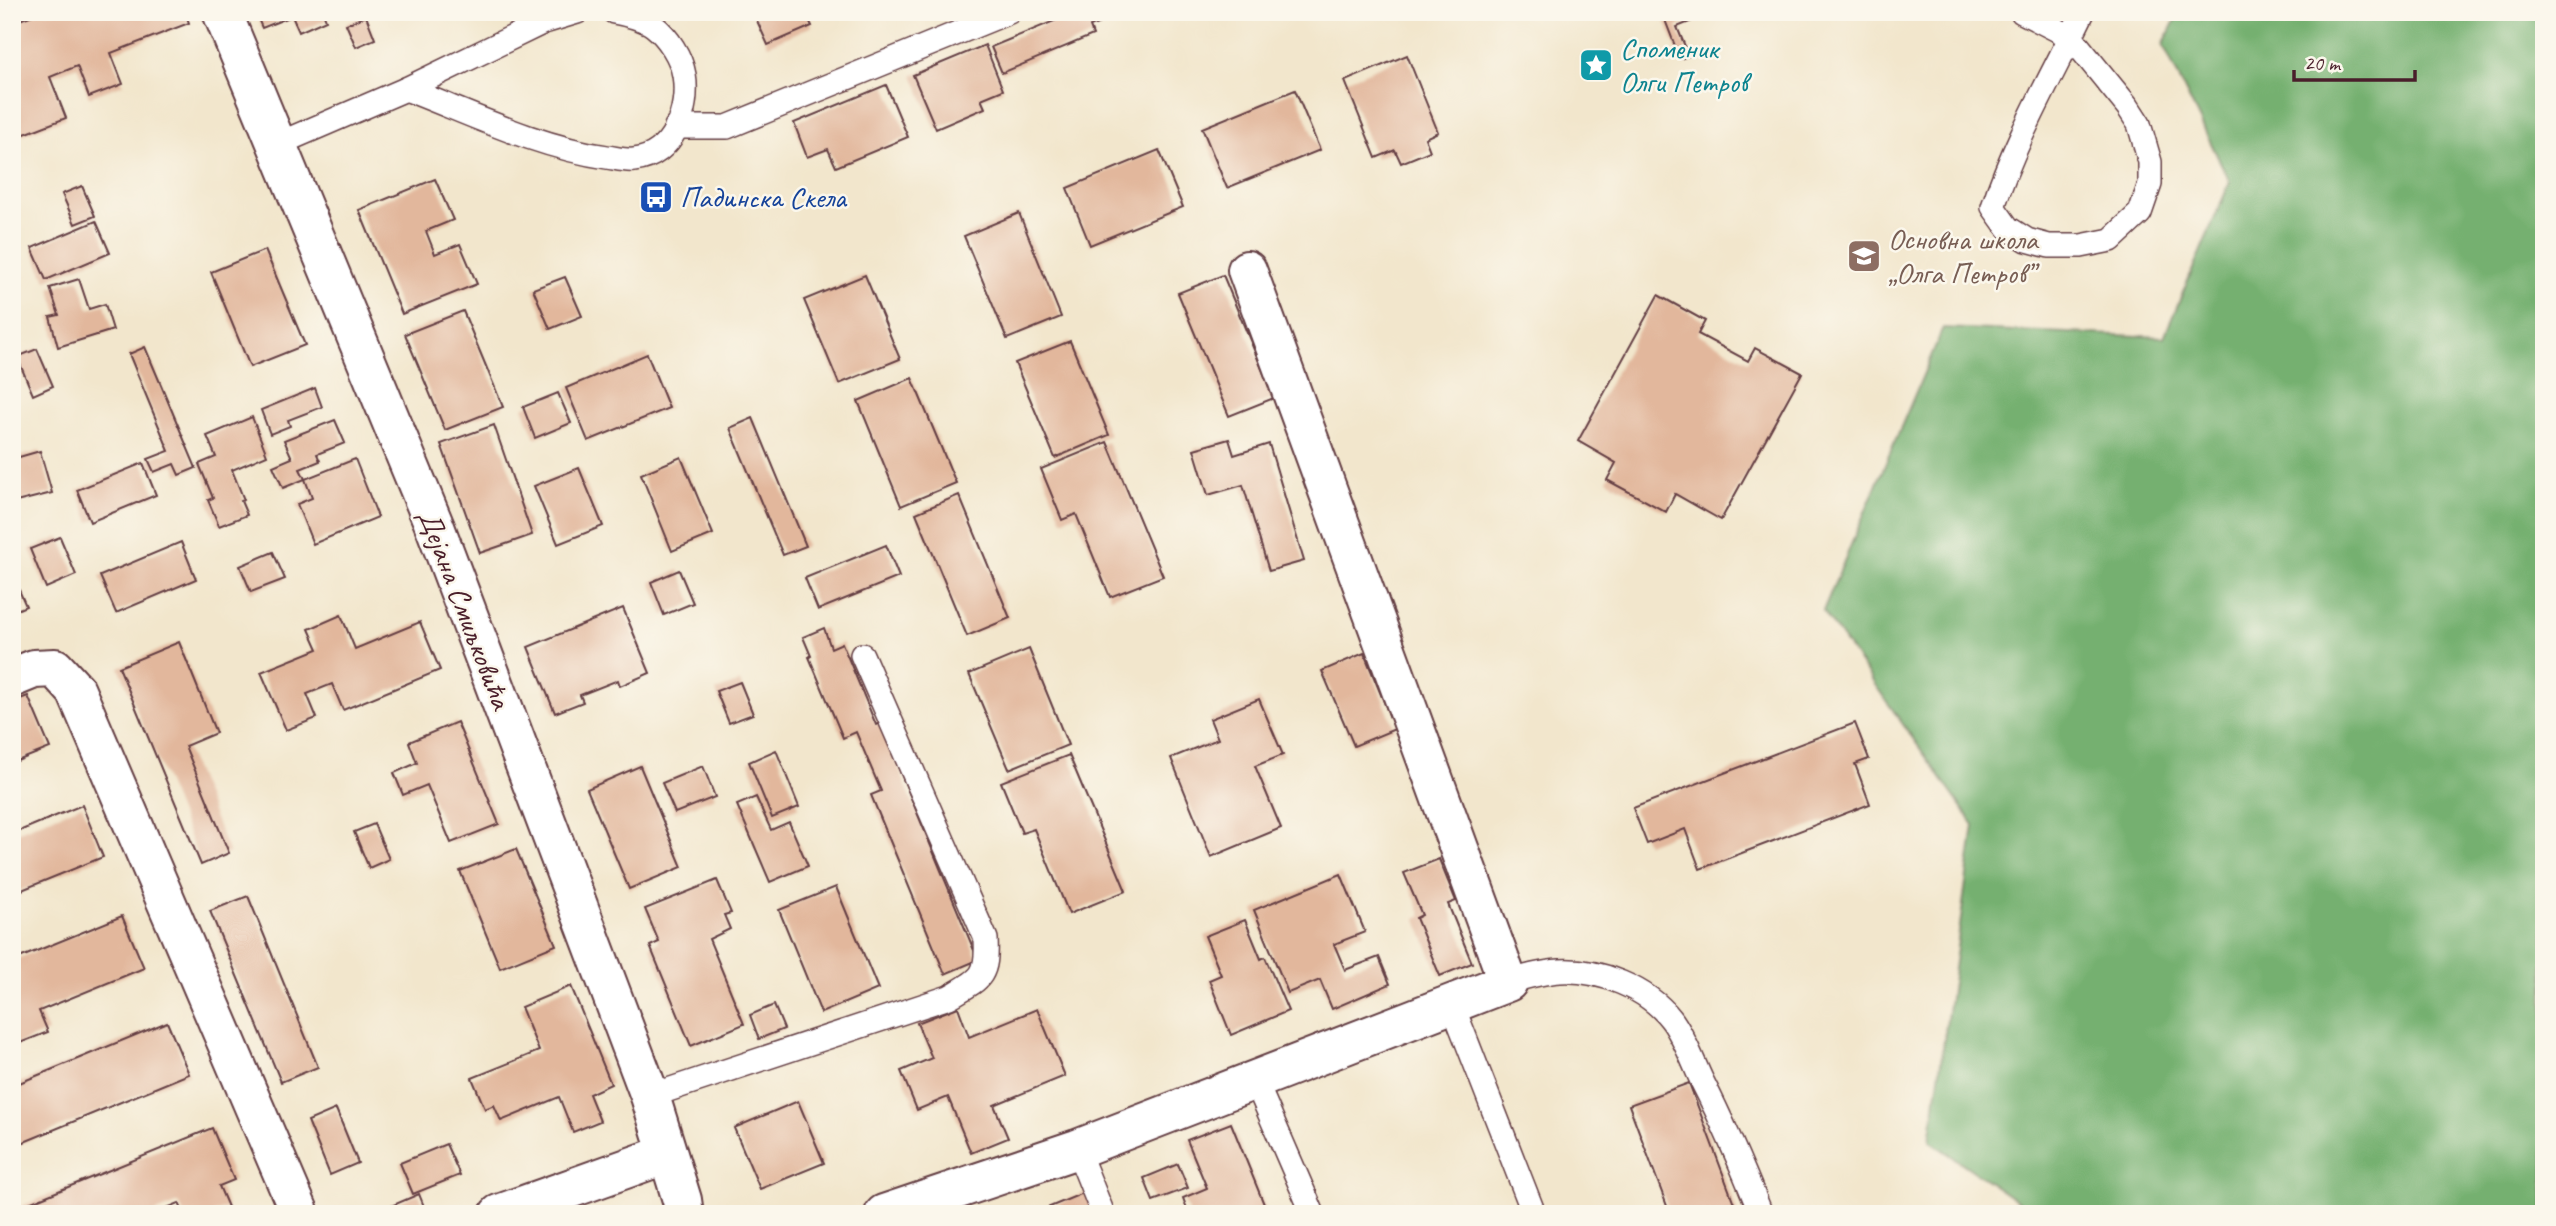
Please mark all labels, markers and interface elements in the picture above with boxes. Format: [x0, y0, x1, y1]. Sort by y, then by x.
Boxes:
place label: Споменик Олги Петров [1620, 29, 1753, 101]
scale bar [2294, 38, 2414, 82]
place icon: Споменик Олги Петров [1577, 46, 1615, 84]
text: 20 m [2304, 50, 2342, 76]
bus stop icon: Падинска Скела [637, 178, 675, 216]
place label: Падинска Скела [680, 178, 848, 216]
place label: Основна школа „Олга Петров” [1888, 220, 2041, 292]
school or university icon: Основна школа „Олга Петров” [1845, 237, 1883, 275]
street label: Дејана Смиљковића [410, 504, 521, 716]

